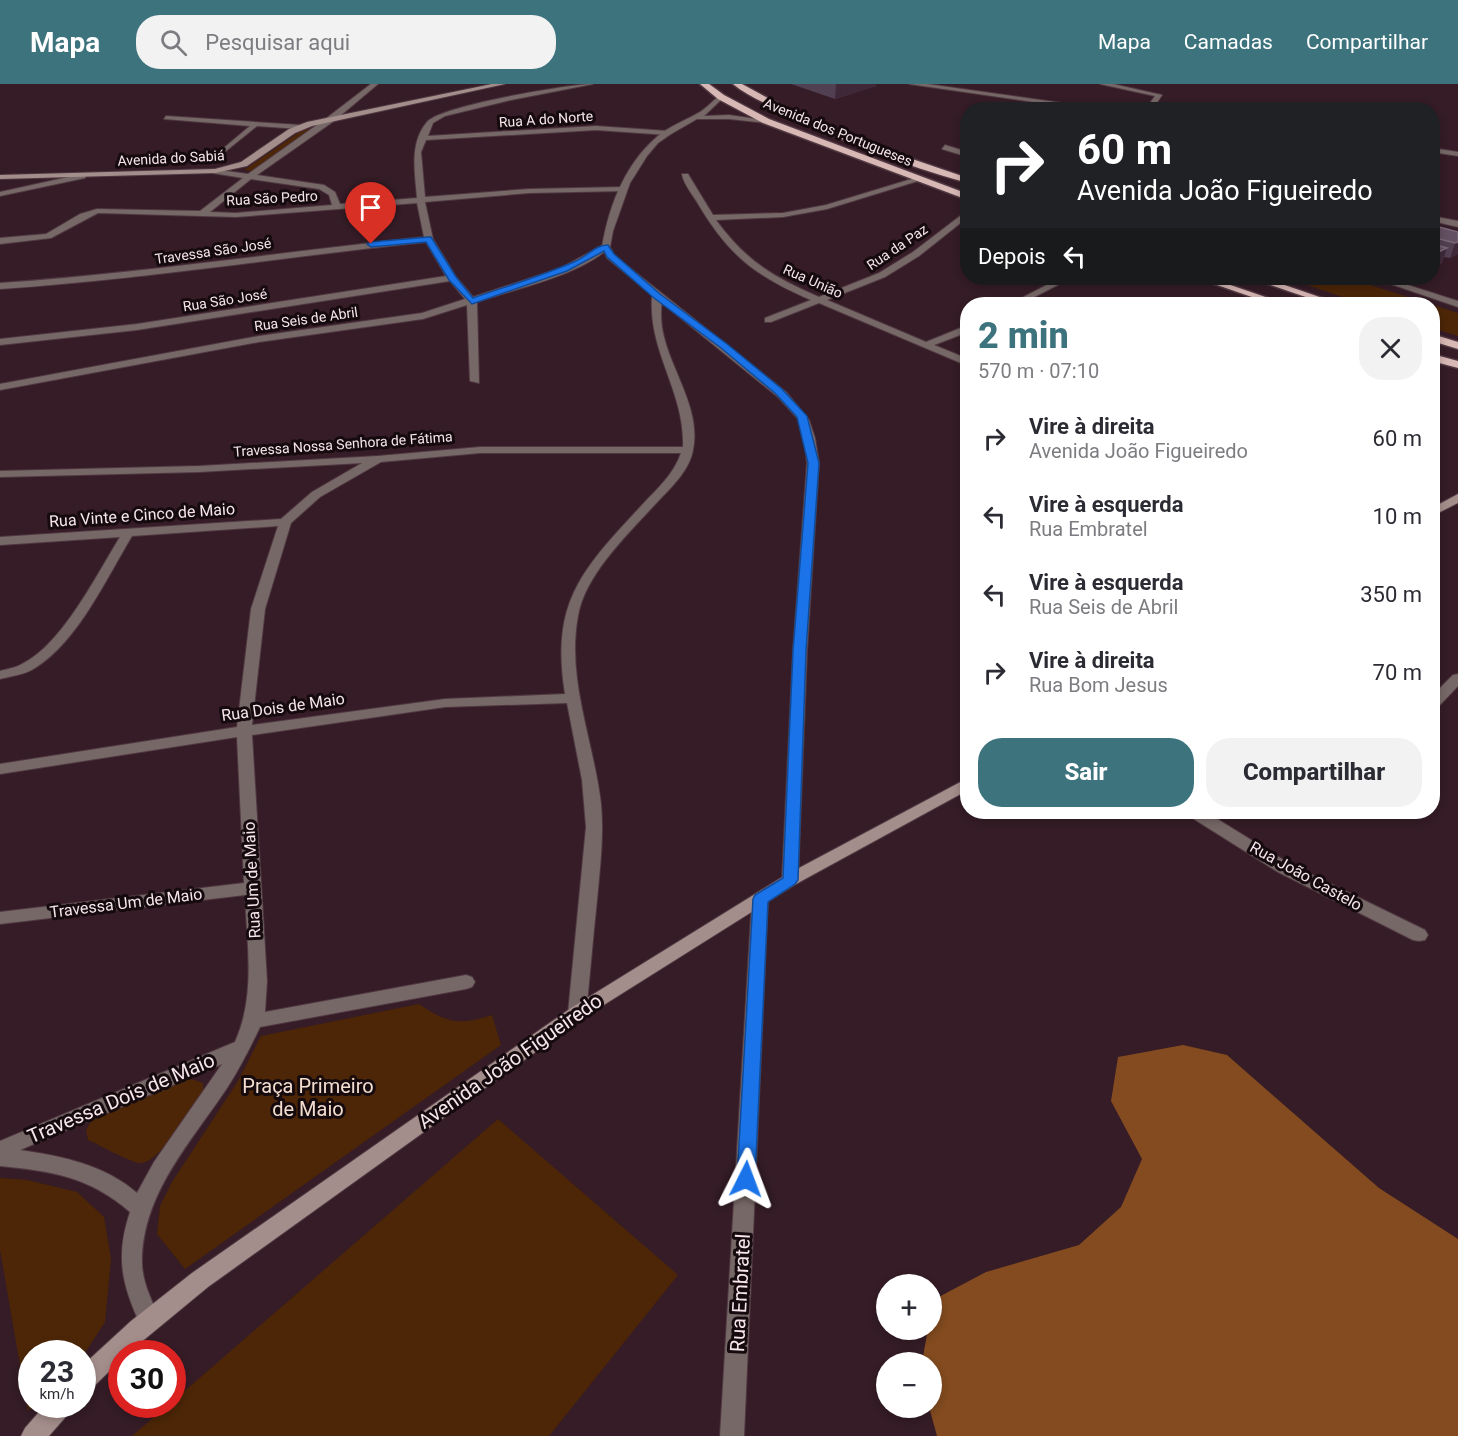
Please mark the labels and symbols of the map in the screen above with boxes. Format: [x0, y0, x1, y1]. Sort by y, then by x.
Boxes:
street label: Avenida dos Portugueses [761, 95, 915, 169]
street label: Rua A do Norte [498, 108, 594, 130]
street label: Avenida do Sabiá [117, 147, 225, 169]
pin [345, 182, 396, 244]
street label: Rua São Pedro [226, 188, 318, 208]
street label: Rua da Paz [864, 221, 930, 273]
street label: Travessa São José [154, 235, 272, 267]
street label: Rua União [781, 261, 845, 301]
street label: Rua São José [182, 285, 268, 315]
street label: Rua Seis de Abril [253, 304, 359, 334]
street label: Travessa Nossa Senhora de Fátima [233, 428, 453, 460]
street label: Rua Vinte e Cinco de Maio [48, 499, 236, 531]
street label: Rua Dois de Maio [220, 689, 346, 725]
street label: Rua Um de Maio [239, 821, 265, 939]
street label: Rua João Castelo [1247, 837, 1365, 915]
street label: Travessa Um de Maio [49, 884, 203, 922]
street label: Avenida João Figueiredo [413, 988, 607, 1134]
street label: Travessa Dois de Maio [24, 1048, 218, 1148]
park label: Praça Primeiro de Maio [242, 1074, 374, 1121]
position arrow [714, 1147, 778, 1211]
street label: Rua Embratel [725, 1233, 755, 1353]
speed limit sign: 30 [108, 1340, 186, 1418]

